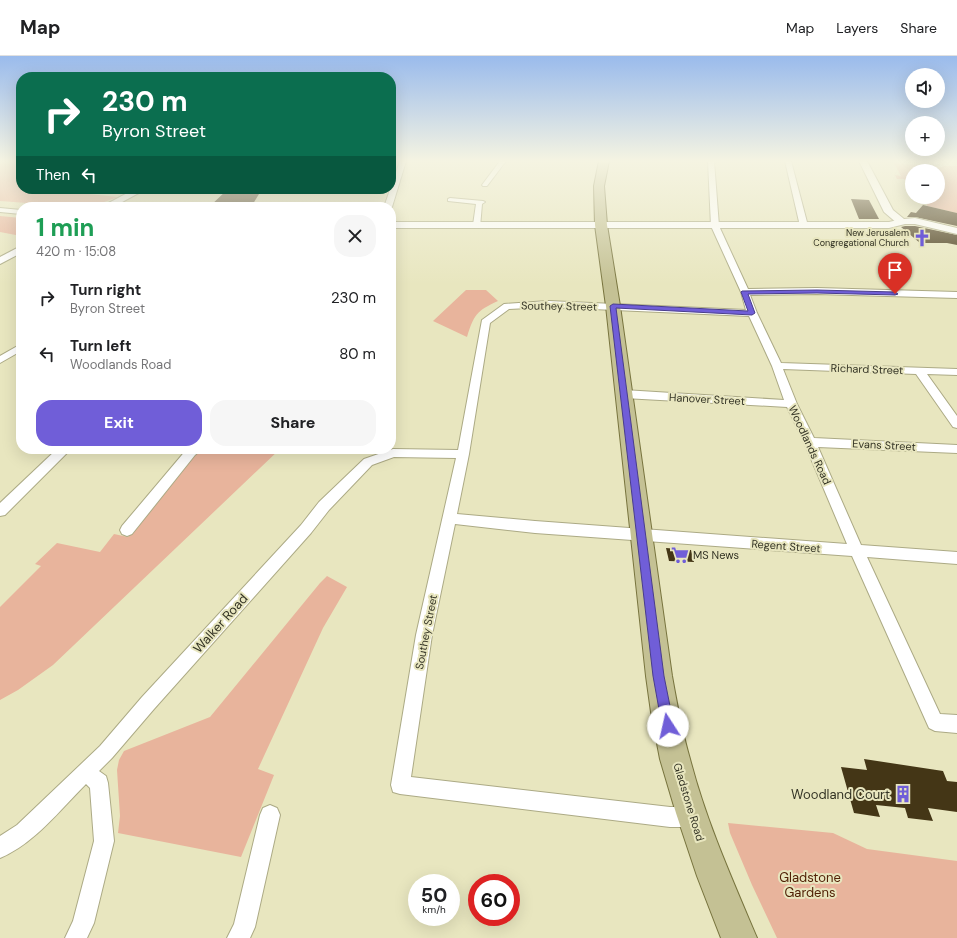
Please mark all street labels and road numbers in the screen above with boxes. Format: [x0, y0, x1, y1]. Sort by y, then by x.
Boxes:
street label: Southey Street [521, 298, 597, 314]
street label: Richard Street [830, 361, 904, 377]
street label: Hanover Street [669, 390, 745, 408]
street label: Woodlands Road [786, 403, 835, 487]
street label: Evans Street [852, 436, 916, 454]
street label: Regent Street [751, 537, 821, 555]
street label: Walker Road [189, 590, 251, 656]
street label: Southey Street [412, 593, 440, 671]
street label: Gladstone Road [671, 761, 708, 843]

